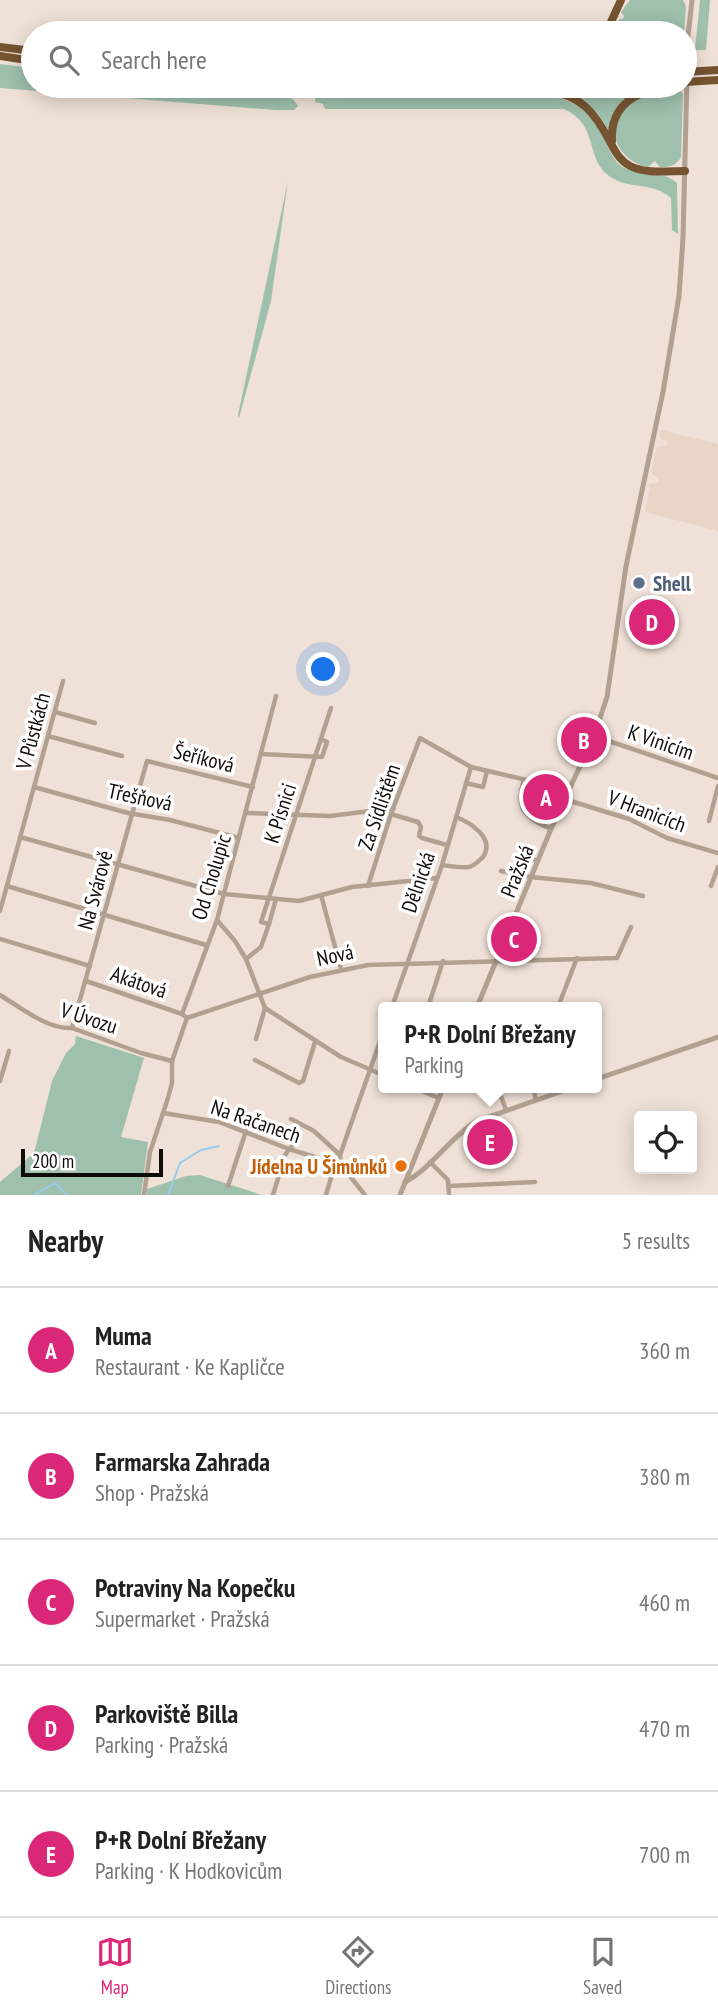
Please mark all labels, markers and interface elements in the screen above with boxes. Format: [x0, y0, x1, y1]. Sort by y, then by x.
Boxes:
search box [21, 21, 697, 98]
icon: search [45, 41, 83, 79]
text: Search here [101, 43, 207, 76]
place label: Shell [653, 570, 692, 597]
marker: Shell [631, 575, 647, 591]
pin: D [629, 596, 675, 648]
your location [306, 652, 340, 686]
street label: V Půstkách [10, 690, 56, 773]
pin: B [561, 714, 607, 766]
street label: K Vinicím [625, 718, 697, 766]
street label: Šeříková [171, 737, 237, 779]
street label: Za Sídlištěm [352, 761, 406, 853]
pin: A [523, 771, 569, 823]
street label: Třešňová [105, 777, 175, 817]
street label: K Písnici [258, 780, 302, 846]
street label: V Hranicích [603, 783, 690, 838]
street label: Od Cholupic [185, 830, 237, 923]
street label: Pražská [494, 841, 540, 901]
street label: Na Svárově [71, 847, 119, 933]
street label: Dělnická [395, 848, 441, 916]
pin: C [491, 913, 537, 965]
street label: Nová [314, 938, 356, 972]
street label: Akátová [107, 960, 171, 1004]
street label: V Úvozu [56, 996, 121, 1040]
popup [378, 1002, 602, 1093]
text: P+R Dolní Břežany [404, 1017, 576, 1050]
text: Parking [404, 1050, 464, 1079]
street label: Na Račanech [208, 1093, 304, 1149]
map controls [634, 1111, 697, 1174]
button: locate [634, 1111, 697, 1174]
pin: E [467, 1116, 513, 1168]
scale bar [21, 1146, 163, 1178]
text: 200 m [32, 1149, 74, 1173]
place label: Jídelna U Šimůnků [250, 1153, 387, 1180]
marker: Jídelna U Šimůnků [393, 1158, 409, 1174]
text: Nearby [28, 1221, 103, 1260]
text: 5 results [622, 1226, 690, 1255]
text: Muma [95, 1319, 152, 1352]
text: A [45, 1336, 57, 1365]
text: 360 m [639, 1336, 690, 1365]
text: Restaurant · Ke Kapličce [95, 1352, 285, 1381]
text: Farmarska Zahrada [95, 1445, 270, 1478]
text: B [45, 1462, 57, 1491]
text: 380 m [639, 1462, 690, 1491]
text: Shop · Pražská [95, 1478, 209, 1507]
text: Potraviny Na Kopečku [95, 1571, 295, 1604]
text: C [46, 1588, 56, 1617]
text: 460 m [639, 1588, 690, 1617]
text: Supermarket · Pražská [95, 1604, 270, 1633]
text: Parkoviště Billa [95, 1697, 238, 1730]
text: D [45, 1714, 57, 1743]
text: 470 m [639, 1714, 690, 1743]
text: Parking · Pražská [95, 1730, 228, 1759]
text: P+R Dolní Břežany [95, 1823, 266, 1856]
text: E [46, 1840, 56, 1869]
text: 700 m [639, 1840, 690, 1869]
text: Parking · K Hodkovicům [95, 1856, 282, 1885]
tab: Map [96, 1933, 134, 1999]
tab: Directions [325, 1933, 391, 1999]
tab: Saved [583, 1933, 622, 1999]

